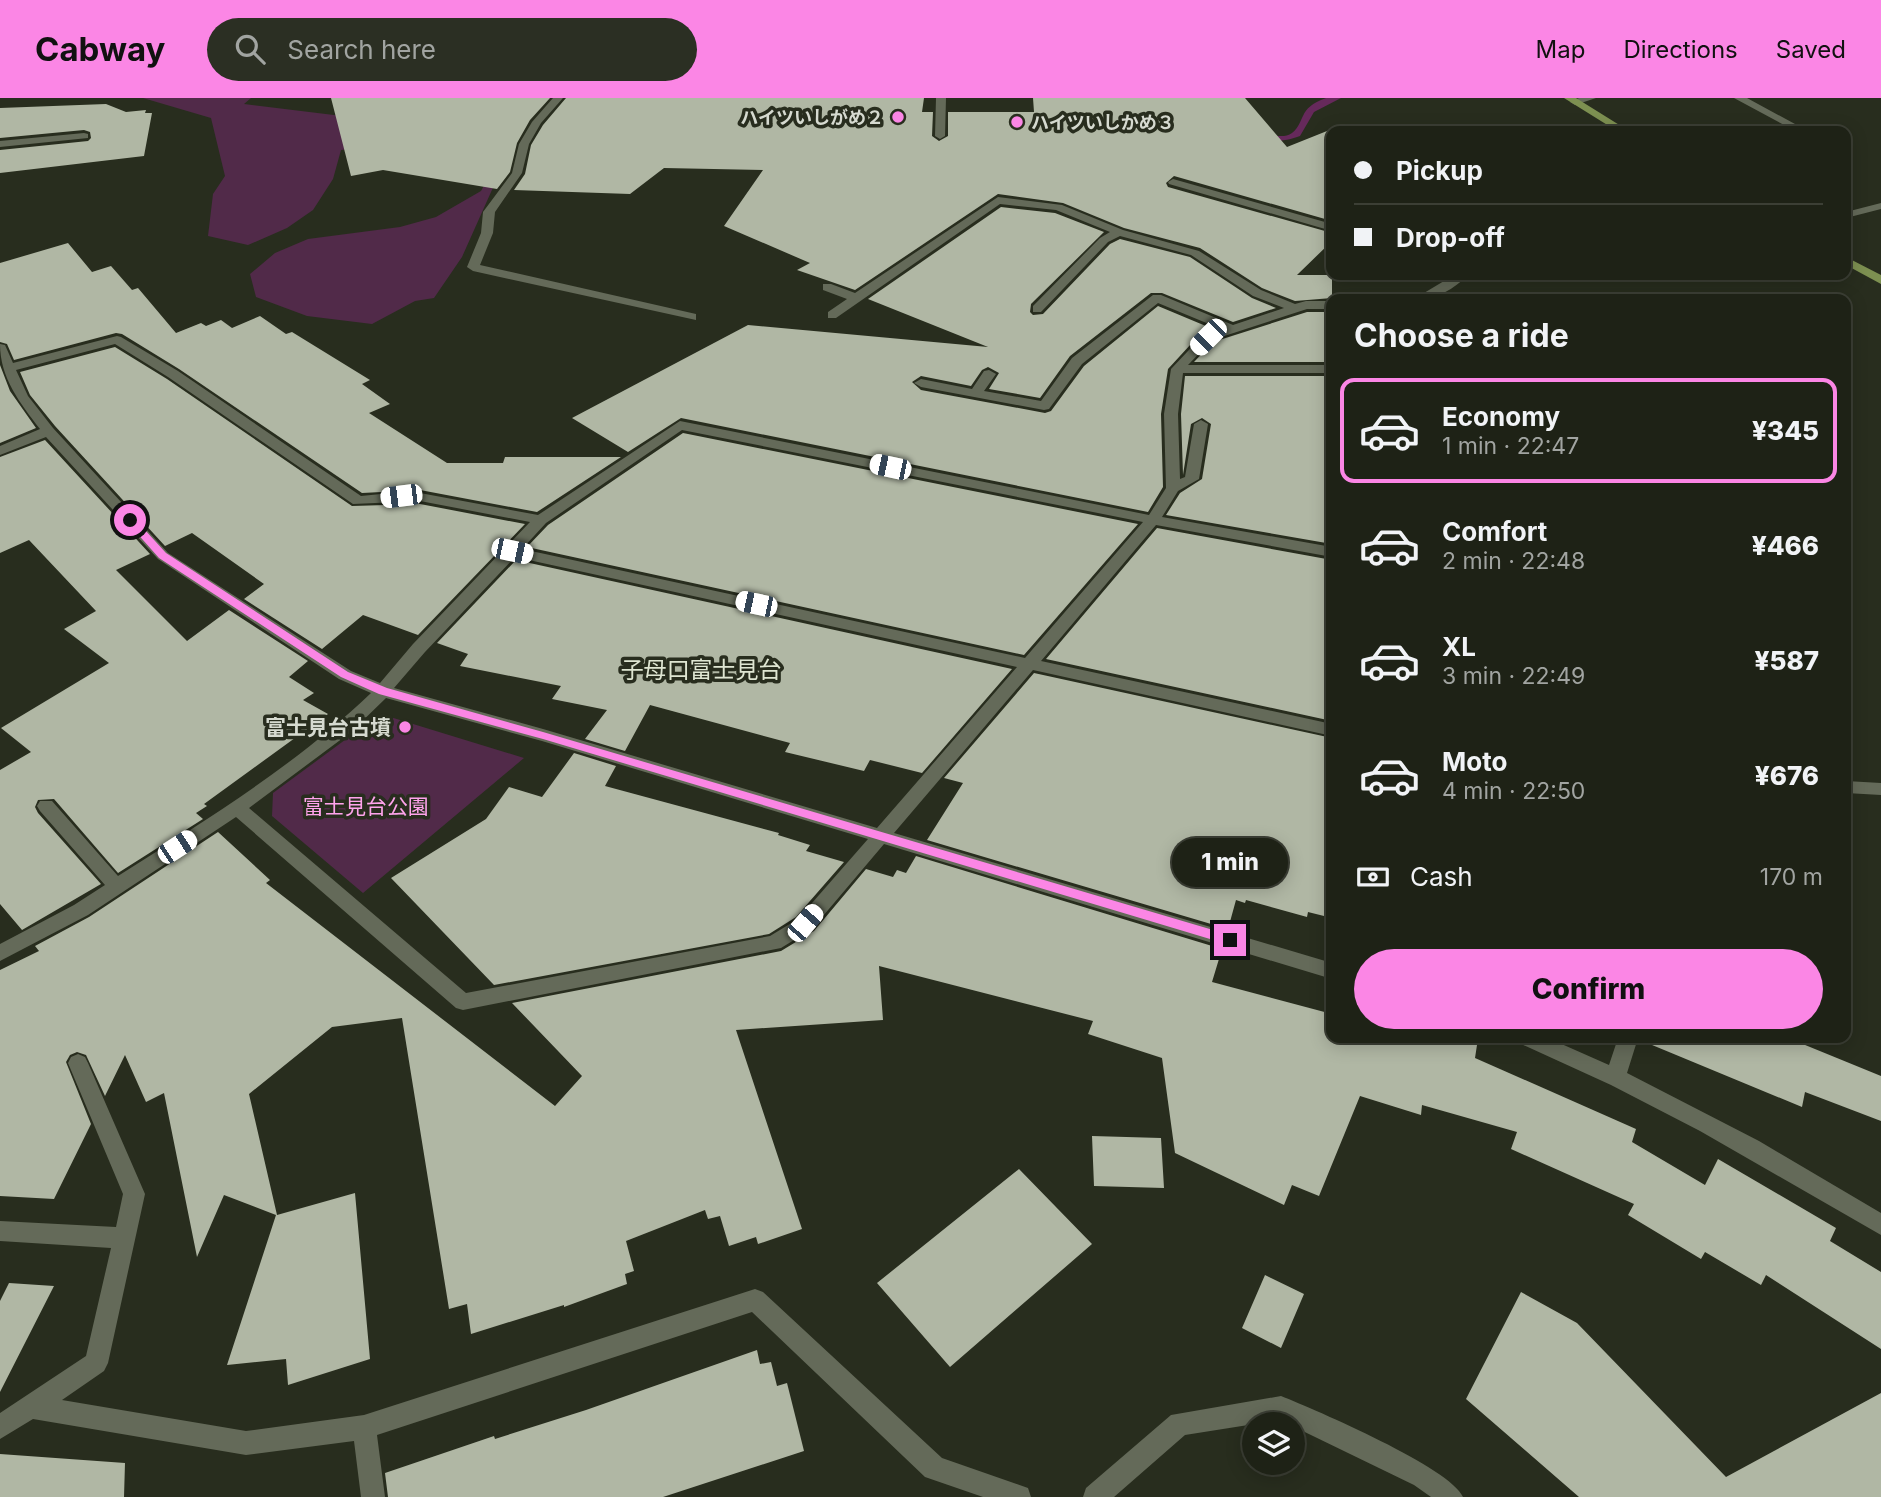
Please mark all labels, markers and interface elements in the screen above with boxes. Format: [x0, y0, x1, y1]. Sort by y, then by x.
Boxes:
search box [207, 18, 697, 81]
text: Cabway [35, 29, 165, 69]
icon: search [231, 30, 269, 68]
text: Search here [287, 34, 436, 65]
text: Map [1536, 35, 1585, 64]
text: Directions [1623, 35, 1738, 64]
text: Saved [1776, 35, 1846, 64]
place label: ハイツいしがめ２ [740, 107, 884, 128]
marker: ハイツいしがめ２ [890, 109, 906, 125]
place label: ハイツいしかめ３ [1031, 112, 1175, 133]
marker: ハイツいしかめ３ [1009, 114, 1025, 130]
text: Pickup [1396, 155, 1483, 186]
text: Drop-off [1396, 222, 1505, 253]
car [1186, 315, 1231, 359]
text: Choose a ride [1354, 316, 1569, 355]
icon: car [1358, 399, 1421, 462]
text: Economy [1442, 401, 1560, 432]
text: ¥345 [1752, 415, 1819, 446]
text: 1 min · 22:47 [1442, 432, 1579, 460]
car [868, 452, 913, 482]
car [379, 483, 424, 509]
route start [114, 504, 146, 536]
icon: car [1358, 514, 1421, 577]
text: Comfort [1442, 516, 1547, 547]
text: ¥466 [1752, 530, 1819, 561]
car [490, 536, 535, 566]
text: 2 min · 22:48 [1442, 547, 1585, 575]
car [734, 589, 779, 619]
icon: car [1358, 629, 1421, 692]
text: XL [1442, 631, 1476, 662]
text: ¥587 [1754, 645, 1819, 676]
district label: 子母口富士見台 [621, 656, 782, 684]
text: 3 min · 22:49 [1442, 662, 1585, 690]
place label: 富士見台古墳 [265, 715, 391, 740]
marker: 富士見台古墳 [397, 719, 413, 735]
icon: car [1358, 744, 1421, 807]
text: Moto [1442, 746, 1507, 777]
text: ¥676 [1755, 760, 1819, 791]
text: 4 min · 22:50 [1442, 777, 1585, 805]
park label: 富士見台公園 [303, 794, 429, 819]
car [154, 827, 201, 867]
callout: 1 min [1172, 838, 1288, 888]
text: 1 min [1201, 848, 1259, 876]
icon: cash [1354, 858, 1392, 896]
text: Cash [1410, 861, 1473, 892]
text: 170 m [1760, 863, 1823, 891]
car [784, 900, 827, 946]
route end [1214, 924, 1246, 956]
button: Confirm [1354, 949, 1823, 1029]
map controls [1242, 1412, 1305, 1475]
button: layers [1242, 1412, 1305, 1475]

